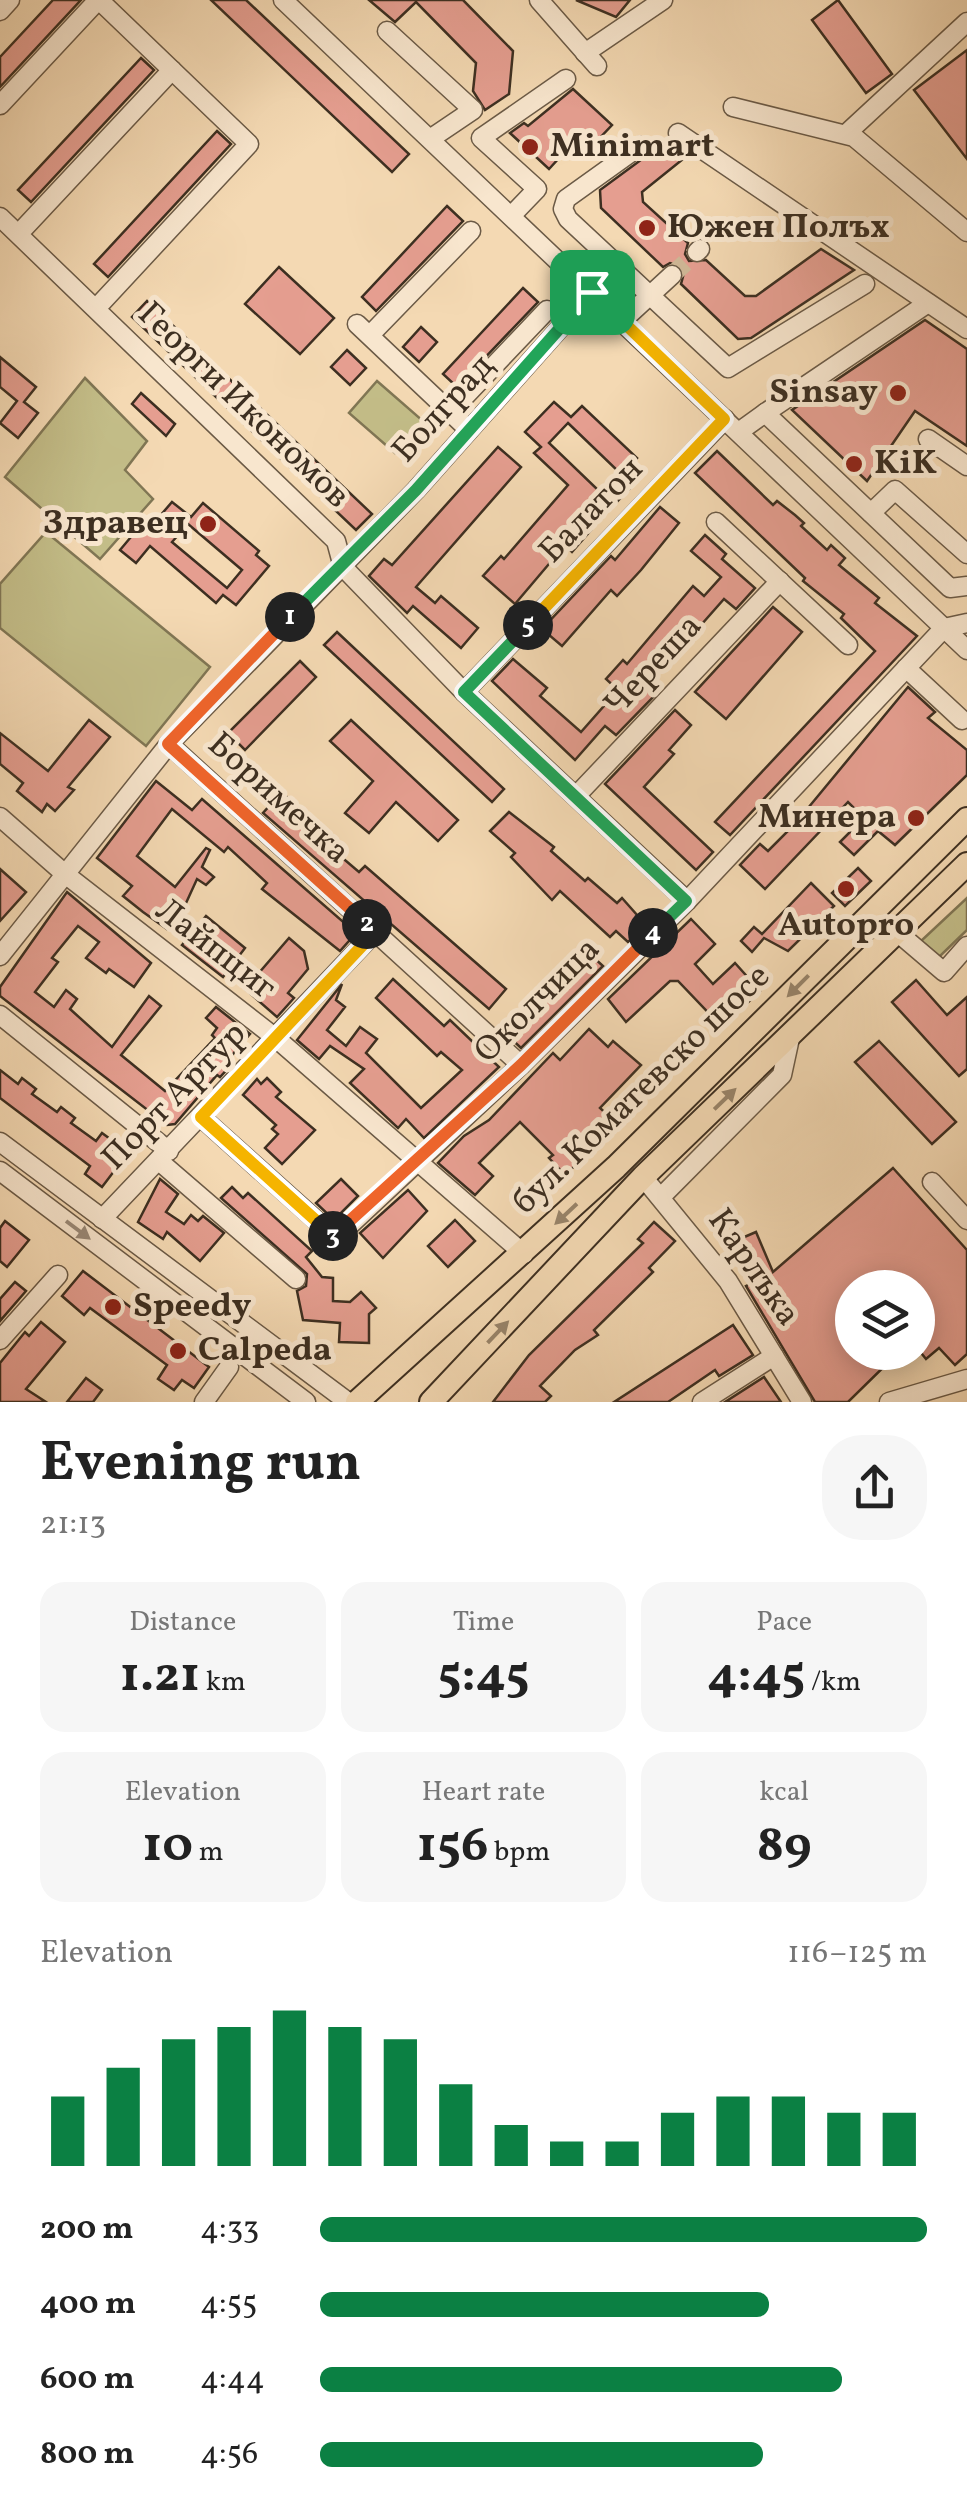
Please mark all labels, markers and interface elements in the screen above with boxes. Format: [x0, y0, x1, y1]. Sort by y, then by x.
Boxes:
place label: Minimart [550, 123, 714, 171]
marker: Minimart [519, 136, 541, 158]
place label: Южен Полъх [667, 204, 890, 252]
marker: Южен Полъх [636, 217, 658, 239]
pin [550, 250, 635, 335]
icon: arrive [565, 265, 620, 320]
street label: Георги Икономов [126, 292, 360, 520]
street label: Болград [382, 344, 506, 474]
place label: Sinsay [769, 369, 878, 417]
marker: Sinsay [887, 382, 909, 404]
place label: KiK [874, 440, 937, 488]
street label: Балатон [529, 447, 655, 575]
marker: KiK [843, 453, 865, 475]
place label: Здравец [43, 500, 188, 548]
marker: Здравец [197, 513, 219, 535]
pin: 1 [265, 592, 315, 642]
text: 1 [284, 597, 296, 636]
pin: 5 [503, 600, 553, 650]
street label: Череша [594, 604, 714, 728]
text: 5 [521, 605, 535, 644]
street label: Боримечка [196, 722, 360, 876]
place label: Минера [758, 794, 896, 842]
marker: Минера [905, 807, 927, 829]
marker: Autopro [835, 878, 857, 900]
street label: Лайпциг [145, 888, 285, 1012]
pin: 2 [342, 899, 392, 949]
place label: Autopro [778, 902, 914, 950]
text: 2 [360, 904, 374, 943]
pin: 4 [628, 908, 678, 958]
text: 4 [645, 913, 661, 952]
street label: Околчица [464, 927, 612, 1075]
street label: бул. Коматевско шосе [502, 954, 782, 1226]
one-way arrow [787, 974, 811, 998]
street label: Порт Артур [92, 1012, 258, 1182]
one-way arrow [713, 1088, 737, 1111]
street label: Карлъка [695, 1200, 811, 1336]
one-way arrow [554, 1202, 578, 1225]
pin: 3 [308, 1211, 358, 1261]
text: 3 [326, 1216, 340, 1255]
one-way arrow [65, 1219, 91, 1239]
map controls [835, 1270, 935, 1370]
button: layers [835, 1270, 935, 1370]
place label: Speedy [133, 1283, 252, 1331]
marker: Speedy [102, 1296, 124, 1318]
one-way arrow [486, 1320, 509, 1344]
place label: Calpeda [198, 1327, 332, 1375]
marker: Calpeda [167, 1340, 189, 1362]
text: Evening run [40, 1427, 361, 1503]
button: share [822, 1435, 927, 1540]
text: 21:13 [40, 1503, 106, 1547]
text: Distance [129, 1603, 236, 1642]
text: Time [453, 1603, 514, 1642]
text: Pace [756, 1603, 812, 1642]
text: 1.21 [120, 1642, 200, 1712]
text: 5:45 [438, 1642, 529, 1712]
text: 4:45 [707, 1642, 805, 1712]
text: km [200, 1663, 246, 1702]
text: /km [805, 1663, 861, 1702]
text: Elevation [125, 1773, 241, 1812]
text: Heart rate [422, 1773, 545, 1812]
text: kcal [759, 1773, 809, 1812]
text: 10 [142, 1812, 193, 1882]
text: 156 [417, 1812, 488, 1882]
text: 89 [757, 1812, 812, 1882]
text: m [193, 1833, 223, 1872]
text: bpm [488, 1833, 550, 1872]
text: Elevation [40, 1932, 173, 1976]
text: 116–125 m [787, 1932, 927, 1976]
text: 200 m [40, 2208, 134, 2252]
text: 4:33 [200, 2208, 259, 2252]
text: 400 m [40, 2283, 136, 2327]
text: 4:55 [200, 2283, 257, 2327]
text: 600 m [40, 2358, 135, 2402]
text: 4:44 [200, 2358, 265, 2402]
text: 800 m [40, 2433, 135, 2477]
text: 4:56 [200, 2433, 258, 2477]

